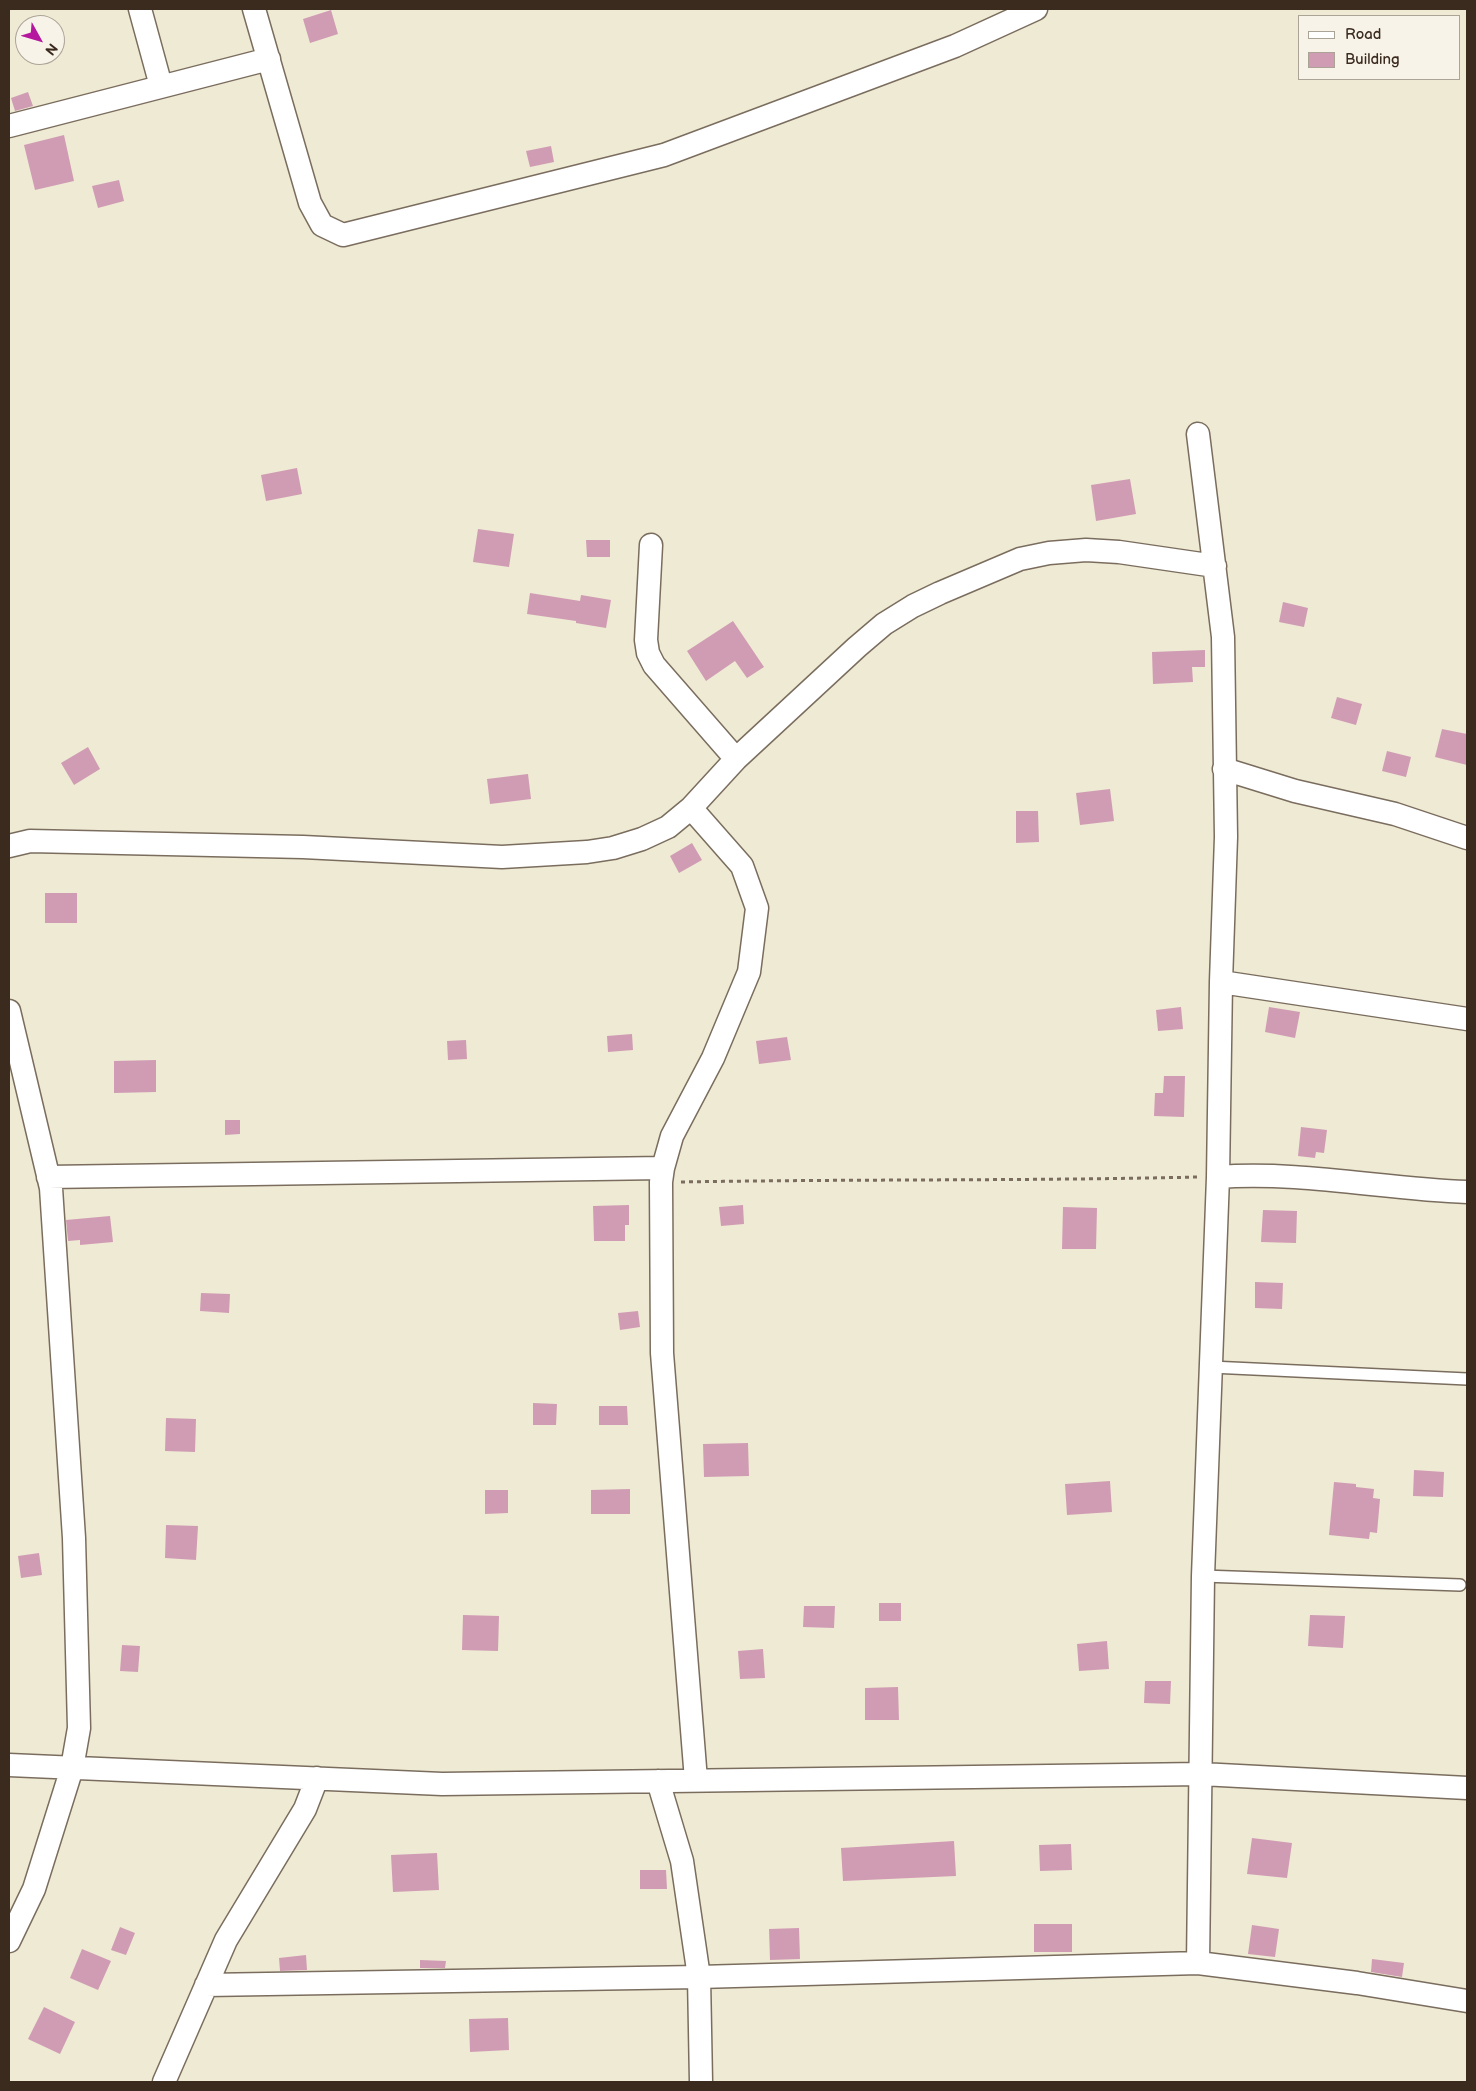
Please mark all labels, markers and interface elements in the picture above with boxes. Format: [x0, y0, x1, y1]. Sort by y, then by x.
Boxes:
north arrow [15, 15, 65, 65]
legend [1298, 15, 1461, 80]
text: Road [1345, 25, 1381, 44]
text: N [41, 40, 61, 59]
text: Building [1345, 50, 1400, 69]

